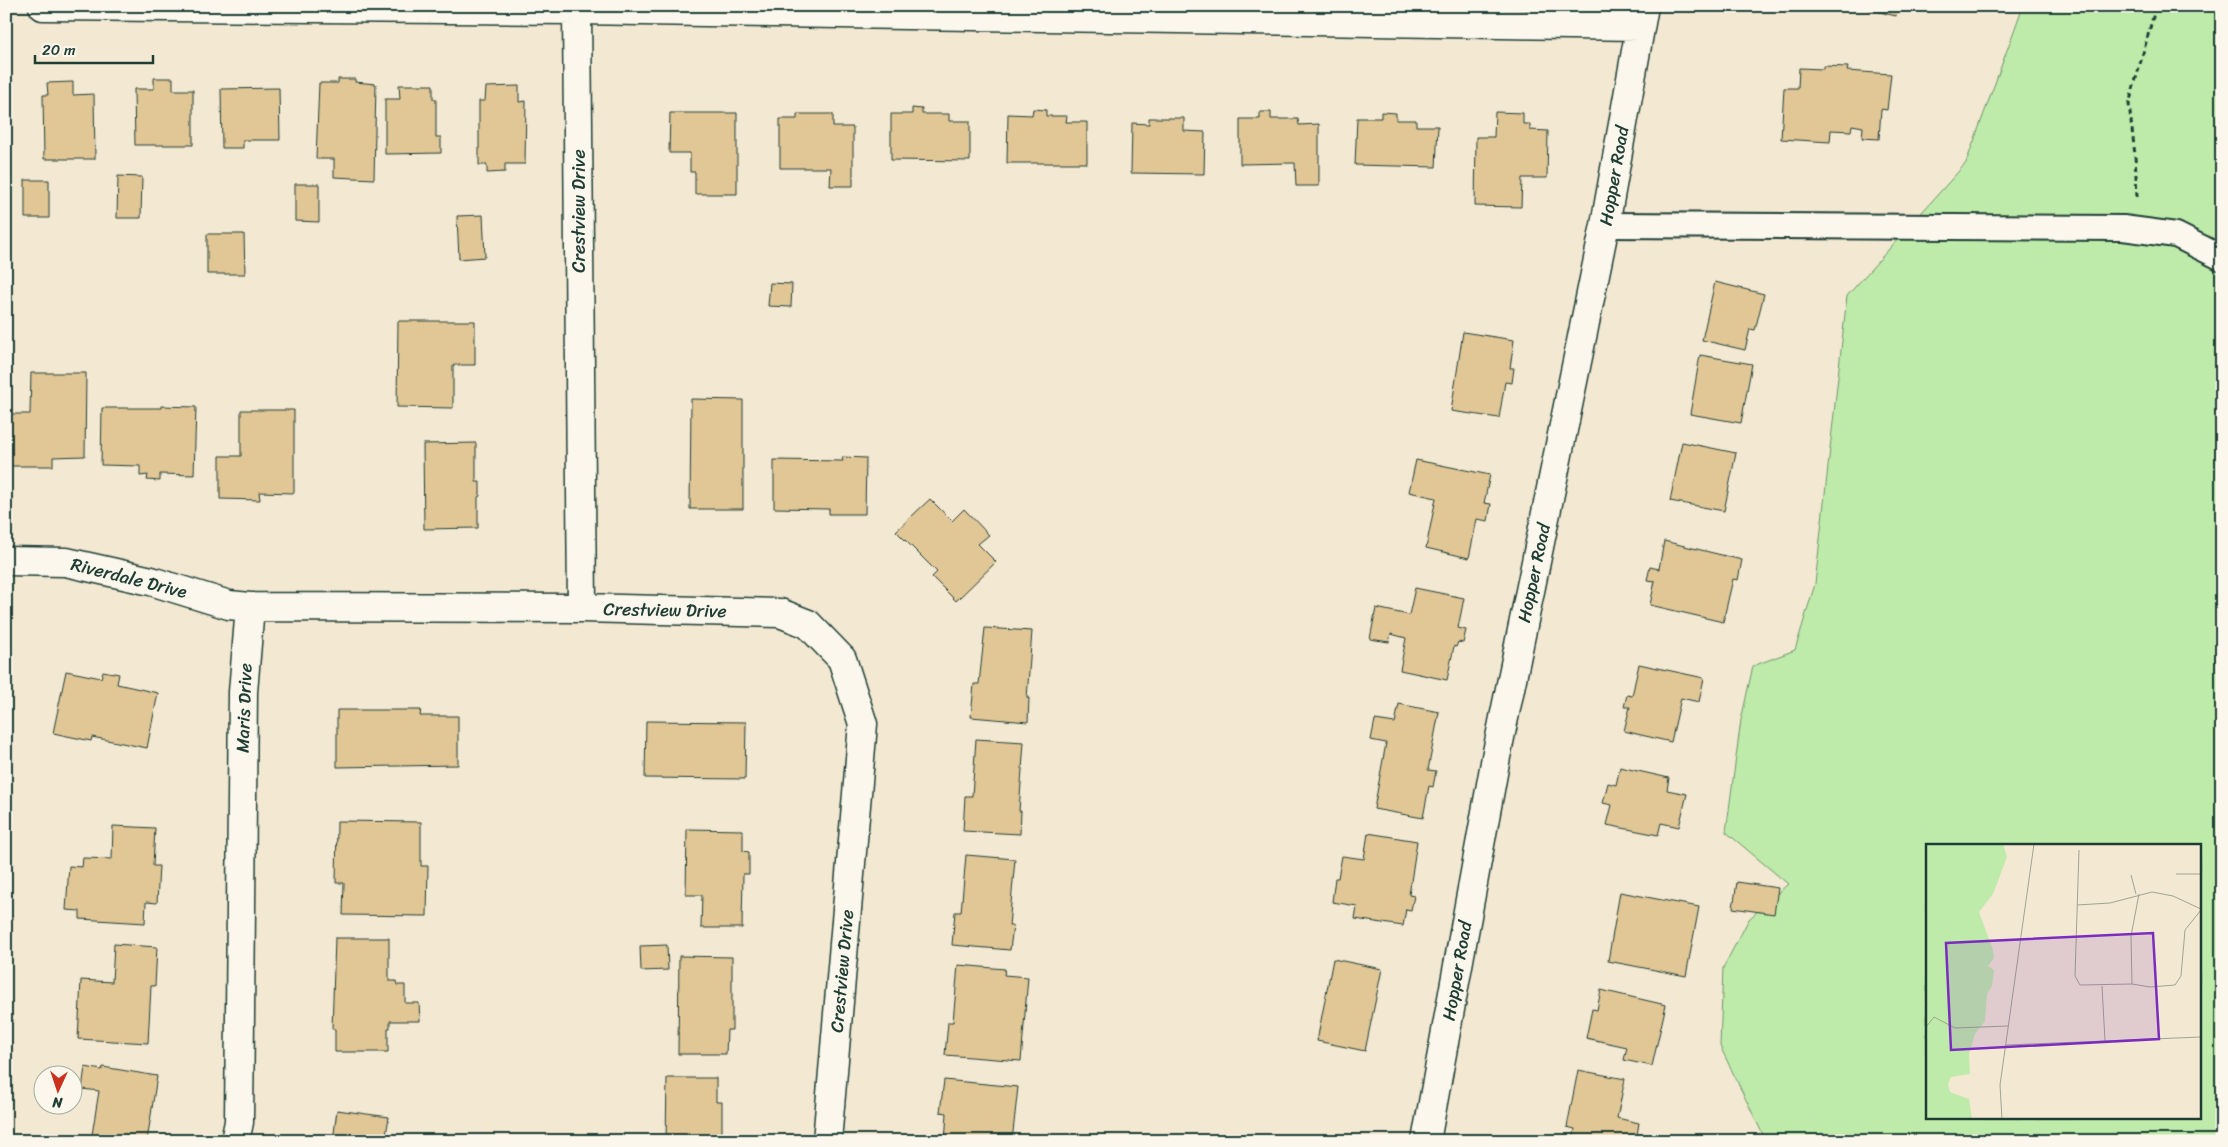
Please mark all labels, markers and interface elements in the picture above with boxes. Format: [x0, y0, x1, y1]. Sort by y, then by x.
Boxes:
scale bar [35, 32, 152, 64]
text: 20 m [42, 37, 76, 63]
street label: Hopper Road [1590, 122, 1639, 228]
street label: Crestview Drive [563, 149, 595, 273]
street label: Hopper Road [1508, 519, 1560, 626]
street label: Riverdale Drive [68, 548, 191, 608]
street label: Crestview Drive [603, 593, 727, 627]
street label: Maris Drive [226, 663, 262, 753]
inset map [1926, 844, 2200, 1120]
street label: Crestview Drive [821, 908, 863, 1034]
street label: Hopper Road [1433, 917, 1482, 1023]
north arrow [32, 1064, 82, 1114]
text: N [52, 1090, 64, 1115]

